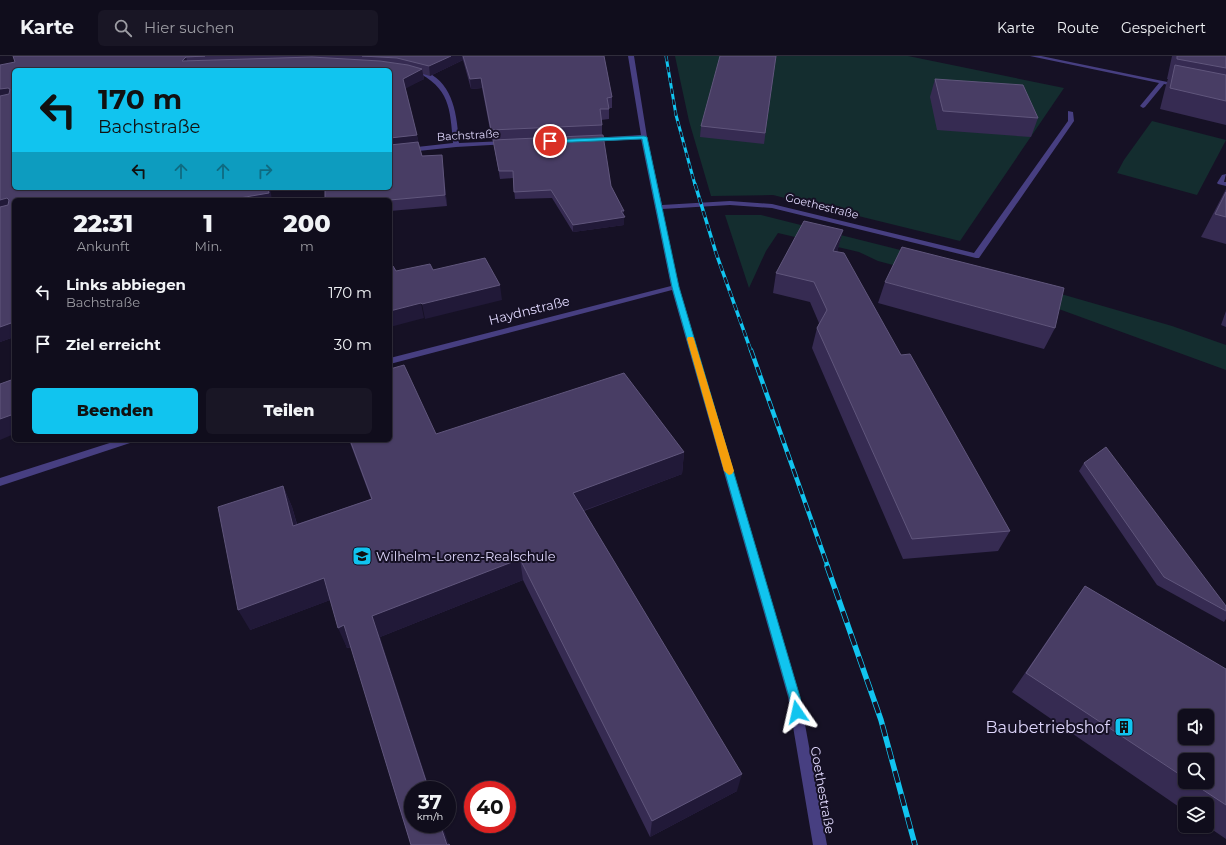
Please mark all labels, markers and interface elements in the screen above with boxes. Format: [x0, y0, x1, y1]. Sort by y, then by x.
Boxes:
search box [98, 10, 378, 46]
text: Karte [20, 16, 74, 39]
icon: search [112, 17, 134, 39]
text: Hier suchen [144, 18, 234, 37]
text: Karte [997, 19, 1035, 37]
text: Route [1057, 19, 1099, 37]
text: Gespeichert [1121, 19, 1206, 37]
text: 170 m [98, 82, 182, 116]
icon: left [32, 84, 84, 136]
text: Bachstraße [98, 116, 200, 138]
pin [533, 124, 567, 158]
street label: Bachstraße [436, 126, 500, 144]
icon: arrive [539, 130, 561, 152]
icon: left [128, 160, 150, 182]
icon: ahead [170, 160, 192, 182]
icon: ahead [212, 160, 234, 182]
icon: right [254, 160, 276, 182]
street label: Goethestraße [784, 190, 860, 222]
text: 22:31 [73, 209, 133, 238]
text: 1 [203, 209, 213, 238]
text: 200 [283, 209, 331, 238]
text: Ankunft [77, 238, 130, 254]
text: Min. [195, 238, 222, 254]
text: m [300, 238, 314, 254]
text: Links abbiegen [66, 275, 186, 294]
icon: left [32, 281, 54, 303]
text: 170 m [328, 283, 372, 302]
street label: Haydnstraße [487, 292, 571, 328]
text: Bachstraße [66, 294, 140, 310]
icon: arrive [32, 333, 54, 355]
text: Ziel erreicht [66, 335, 161, 354]
text: 30 m [334, 335, 372, 354]
button: Beenden [32, 388, 198, 434]
button: Teilen [206, 388, 372, 434]
school or university icon: Wilhelm-Lorenz-Realschule [351, 545, 373, 567]
place label: Wilhelm-Lorenz-Realschule [376, 548, 556, 564]
position arrow [776, 691, 818, 733]
map controls [1178, 709, 1214, 833]
button: sound [1178, 709, 1214, 745]
building icon: Baubetriebshof [1113, 716, 1135, 738]
place label: Baubetriebshof [986, 718, 1111, 737]
street label: Goethestraße [807, 745, 839, 835]
button: search [1178, 753, 1214, 789]
speed limit sign: 40 [464, 781, 516, 833]
text: 37 [418, 790, 442, 814]
button: layers [1178, 797, 1214, 833]
text: km/h [417, 810, 443, 823]

